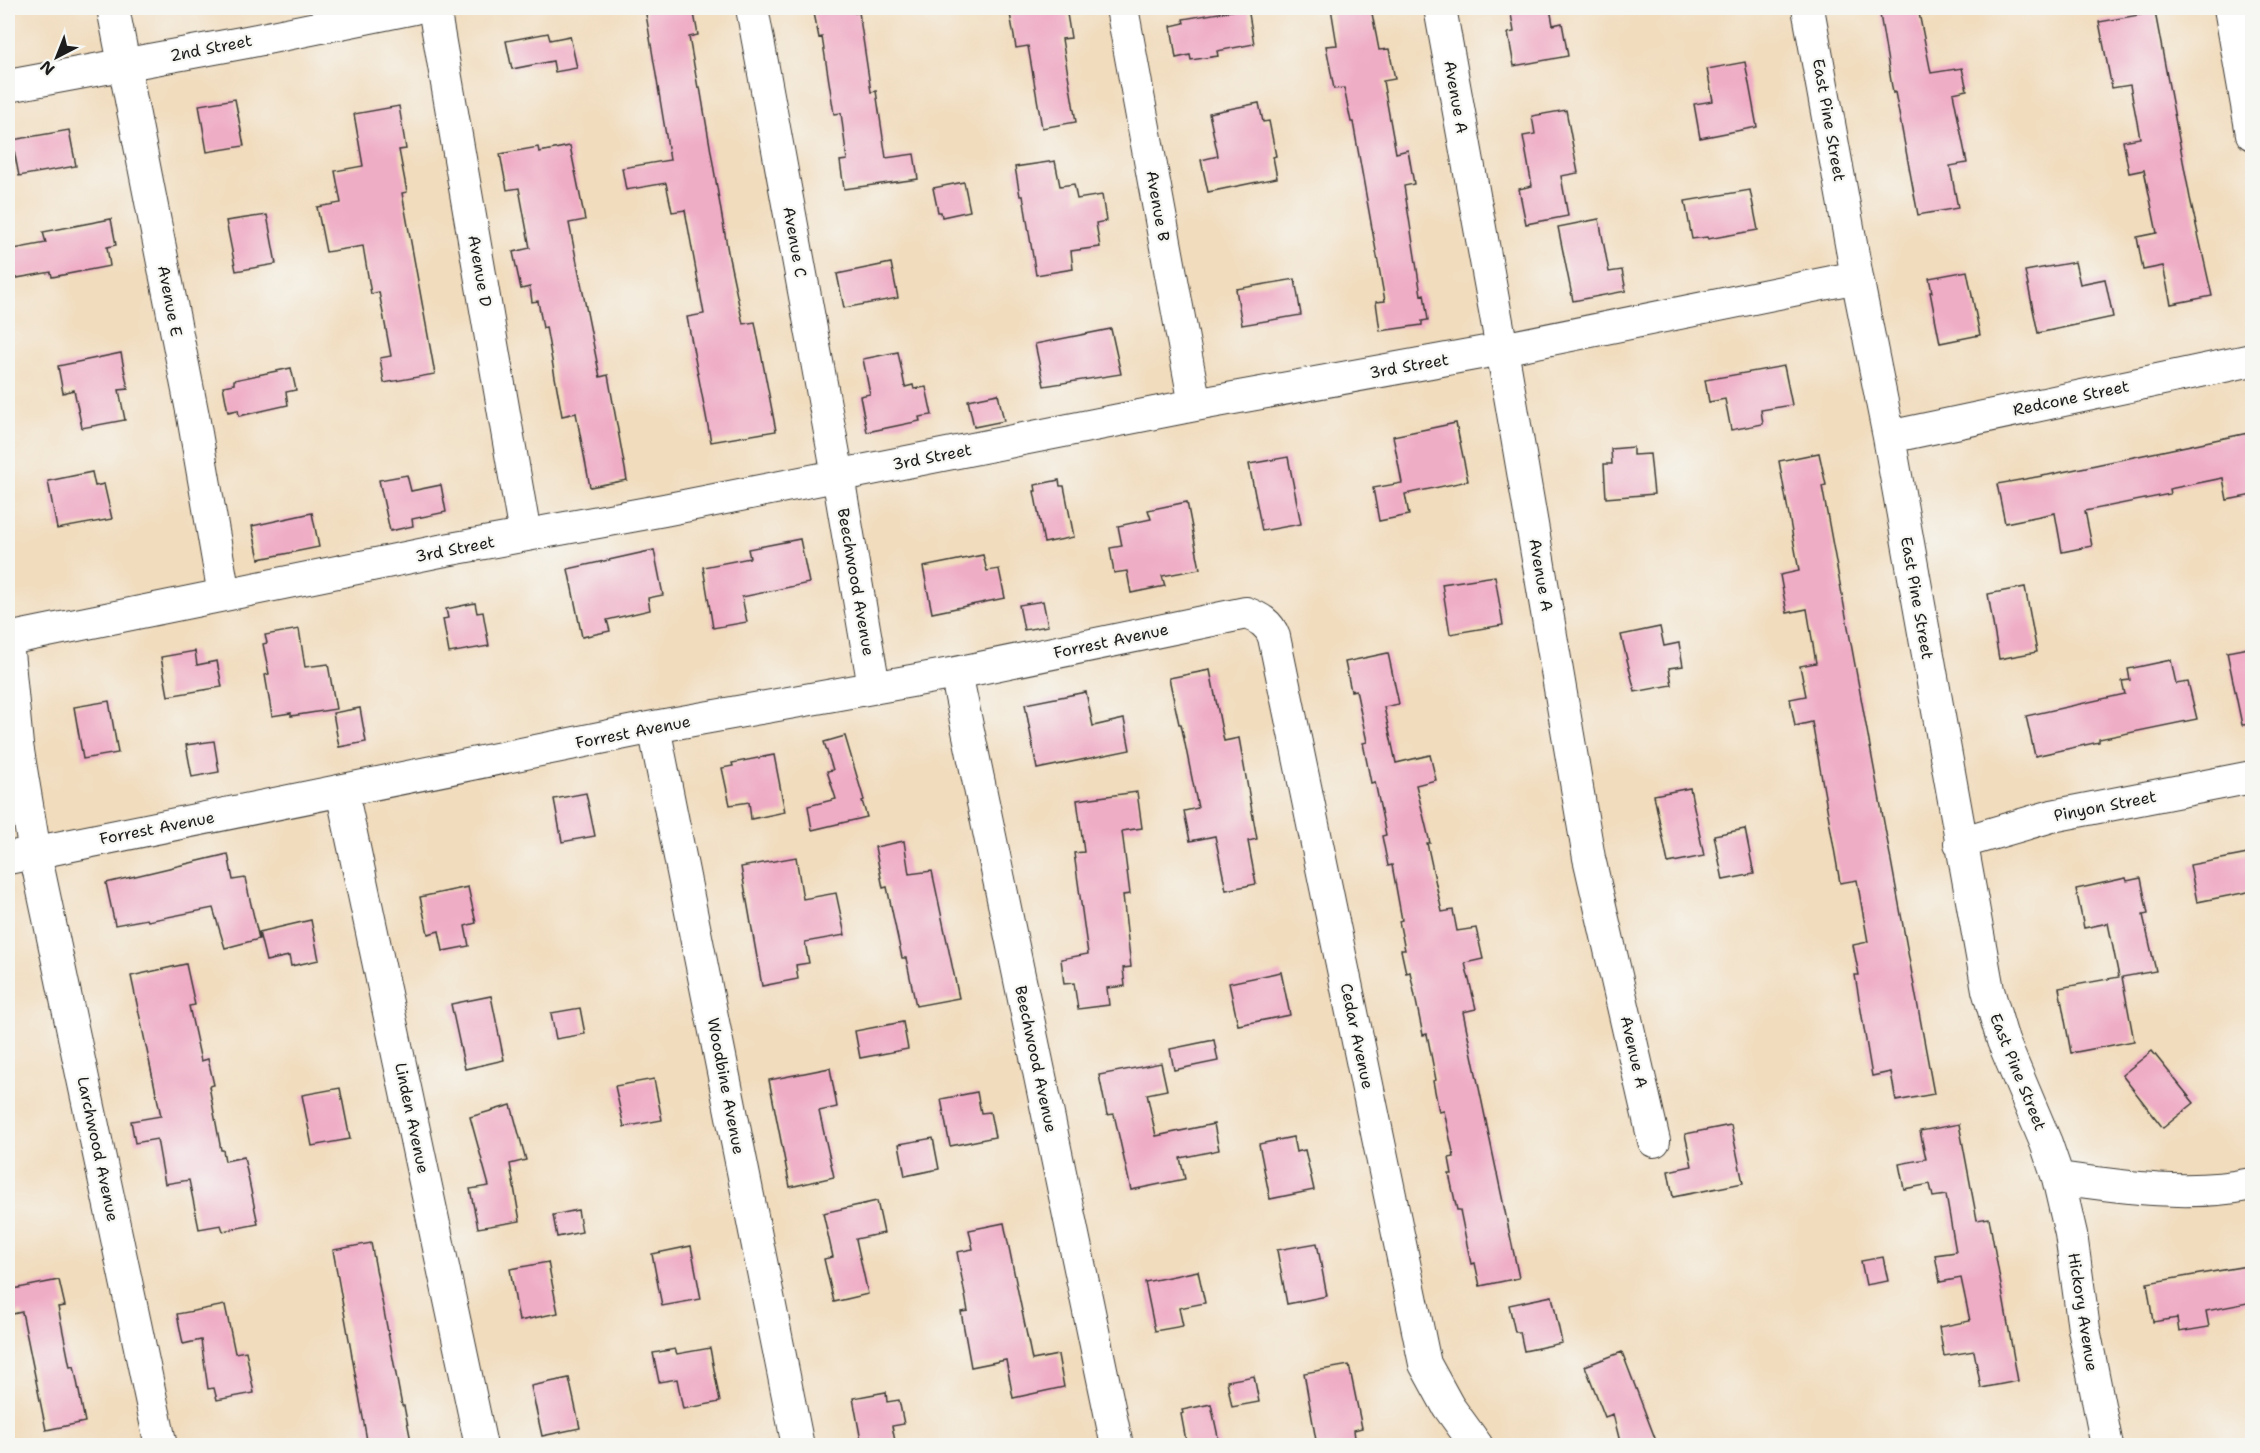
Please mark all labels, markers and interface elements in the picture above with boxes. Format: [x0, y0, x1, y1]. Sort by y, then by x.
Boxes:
north arrow [27, 27, 87, 87]
street label: 2nd Street [168, 30, 254, 66]
text: N [36, 56, 59, 80]
street label: East Pine Street [1808, 57, 1850, 183]
street label: Avenue A [1439, 59, 1473, 135]
street label: Avenue B [1141, 169, 1175, 243]
street label: Avenue C [778, 205, 812, 279]
street label: Avenue D [463, 234, 497, 308]
street label: Avenue E [153, 264, 187, 338]
street label: 3rd Street [1368, 349, 1450, 383]
street label: Redcone Street [2011, 375, 2131, 421]
street label: 3rd Street [891, 439, 973, 475]
street label: Beechwood Avenue [833, 506, 879, 658]
street label: 3rd Street [414, 531, 496, 567]
street label: East Pine Street [1896, 535, 1938, 661]
street label: Avenue A [1524, 537, 1558, 613]
street label: Forrest Avenue [1052, 619, 1170, 663]
street label: Forrest Avenue [574, 711, 692, 753]
street label: Pinyon Street [2052, 786, 2158, 826]
street label: Forrest Avenue [98, 807, 216, 849]
street label: Cedar Avenue [1336, 981, 1378, 1091]
street label: Beechwood Avenue [1010, 984, 1062, 1134]
street label: East Pine Street [1985, 1010, 2051, 1134]
street label: Avenue A [1616, 1014, 1652, 1090]
street label: Woodbine Avenue [702, 1016, 750, 1156]
street label: Linden Avenue [390, 1061, 434, 1175]
street label: Larchwood Avenue [72, 1075, 124, 1223]
street label: Hickory Avenue [2063, 1251, 2103, 1373]

